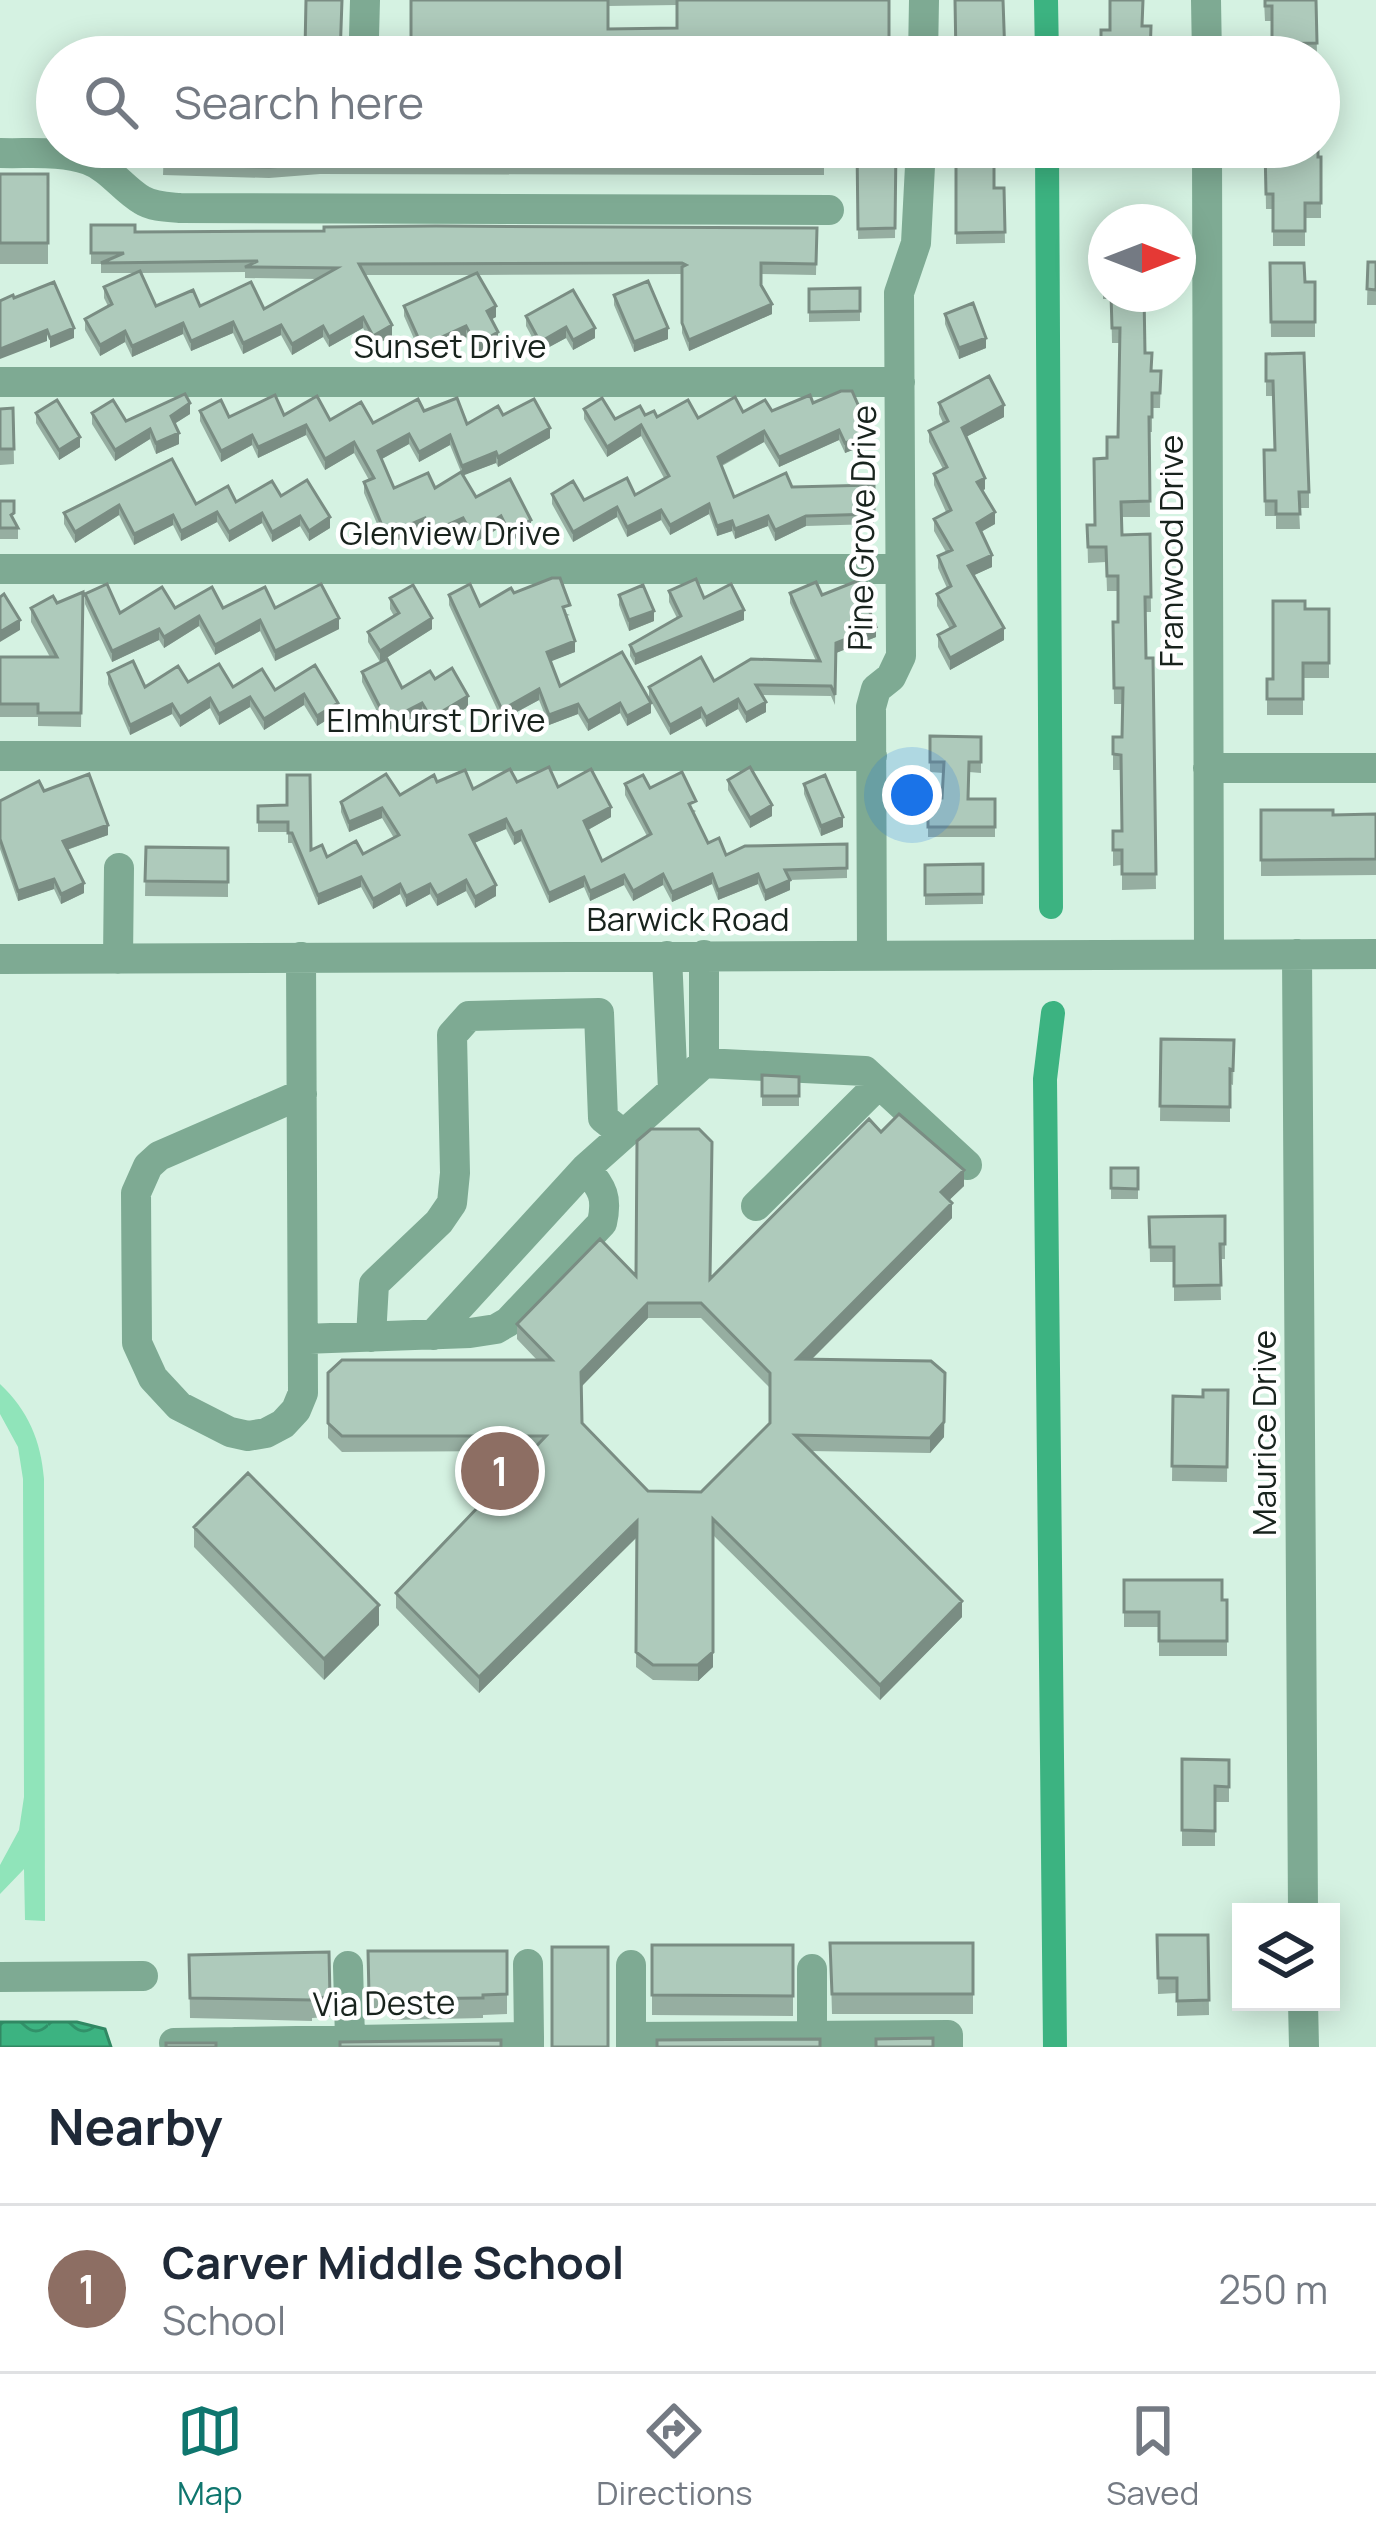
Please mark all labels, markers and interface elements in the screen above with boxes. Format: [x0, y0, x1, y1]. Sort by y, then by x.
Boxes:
search box [36, 36, 1340, 168]
icon: search [78, 69, 144, 135]
text: Search here [174, 71, 424, 133]
north arrow [1088, 204, 1196, 312]
street label: Sunset Drive [353, 323, 547, 368]
street label: Pine Grove Drive [837, 405, 886, 651]
street label: Franwood Drive [1148, 435, 1193, 667]
street label: Glenview Drive [339, 510, 561, 555]
street label: Elmhurst Drive [326, 697, 546, 742]
your location [882, 765, 942, 825]
street label: Barwick Road [587, 896, 789, 941]
street label: Maurice Drive [1241, 1330, 1286, 1536]
pin: 1 [461, 1426, 539, 1516]
map controls [1232, 1903, 1340, 2011]
button: layers [1232, 1903, 1340, 2011]
street label: Via Deste [312, 1979, 456, 2026]
text: Nearby [48, 2091, 223, 2160]
text: Carver Middle School [162, 2231, 624, 2293]
text: 1 [78, 2262, 96, 2316]
text: 250 m [1219, 2262, 1328, 2316]
text: School [162, 2293, 286, 2347]
tab: Map [177, 2398, 243, 2515]
tab: Directions [596, 2398, 753, 2515]
tab: Saved [1106, 2398, 1199, 2515]

